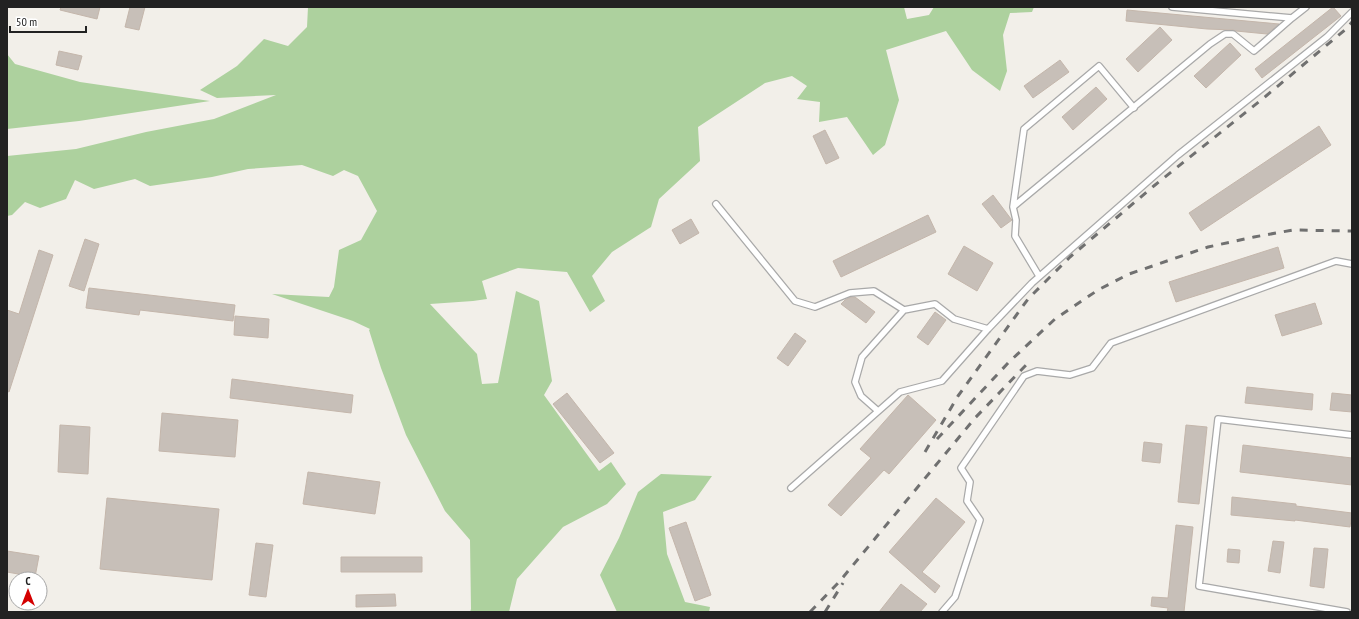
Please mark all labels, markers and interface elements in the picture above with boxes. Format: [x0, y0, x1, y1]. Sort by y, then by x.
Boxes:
scale bar [10, 8, 86, 34]
text: 50 m [16, 14, 37, 29]
north arrow [8, 571, 48, 611]
text: С [25, 574, 31, 588]

